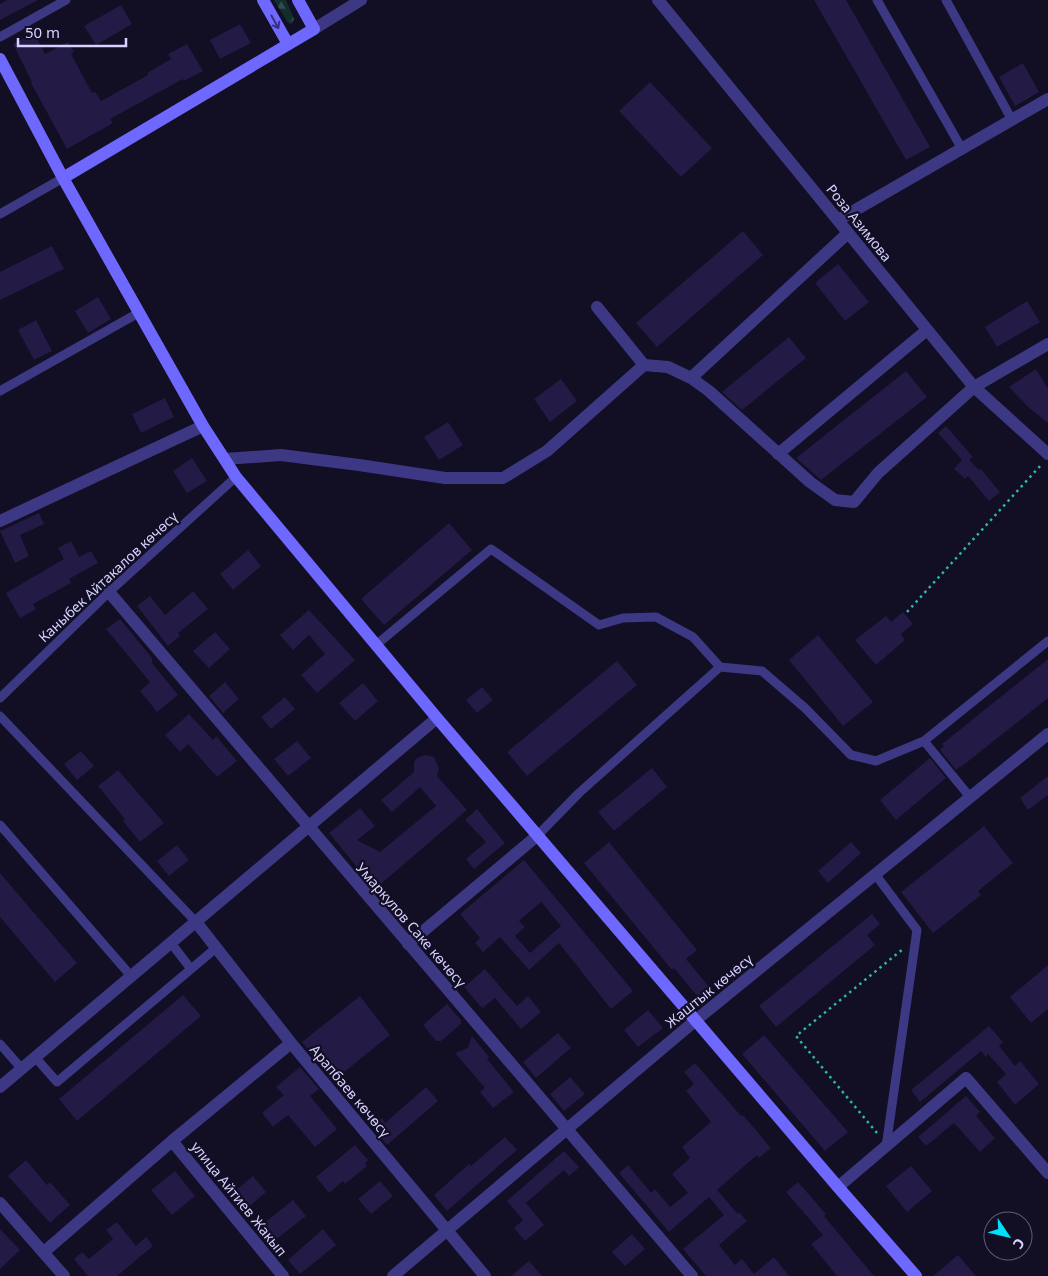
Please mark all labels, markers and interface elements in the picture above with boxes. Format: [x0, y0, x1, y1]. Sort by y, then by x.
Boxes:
scale bar [18, 15, 125, 47]
one-way arrow [271, 15, 281, 29]
text: 50 m [25, 22, 60, 42]
street label: Роза Азимова [822, 180, 896, 265]
street label: Каныбек Айтакалов көчөсү [34, 506, 182, 646]
street label: Умаркулов Саке көчөсү [352, 858, 471, 992]
street label: Жаштык көчөсү [661, 949, 757, 1032]
street label: Арапбаев көчөсү [306, 1040, 395, 1142]
street label: улица Айтиев Жакып [187, 1137, 292, 1260]
north arrow [983, 1211, 1033, 1261]
text: С [1009, 1235, 1029, 1253]

